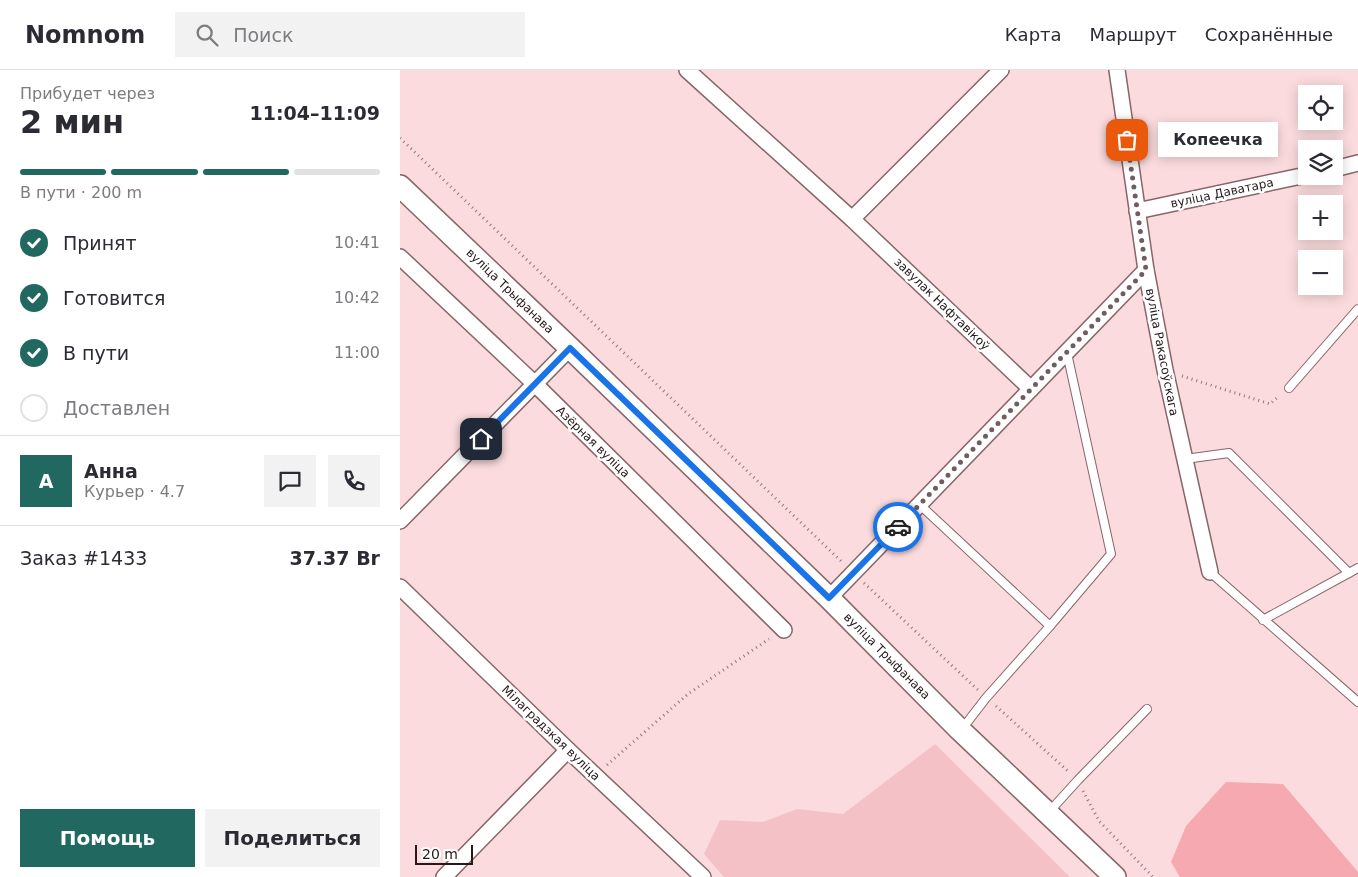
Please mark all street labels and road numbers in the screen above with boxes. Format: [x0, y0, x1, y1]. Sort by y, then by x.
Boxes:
street label: вуліца Даватара [1169, 175, 1275, 211]
street label: вуліца Трыфанава [463, 246, 557, 336]
street label: завулак Нафтавікоў [891, 255, 993, 353]
street label: вуліца Ракасоўскага [1143, 287, 1181, 417]
street label: Азёрная вуліца [553, 403, 633, 481]
street label: вуліца Трыфанава [841, 610, 933, 702]
street label: Мілаградзкая вуліца [499, 682, 603, 784]

